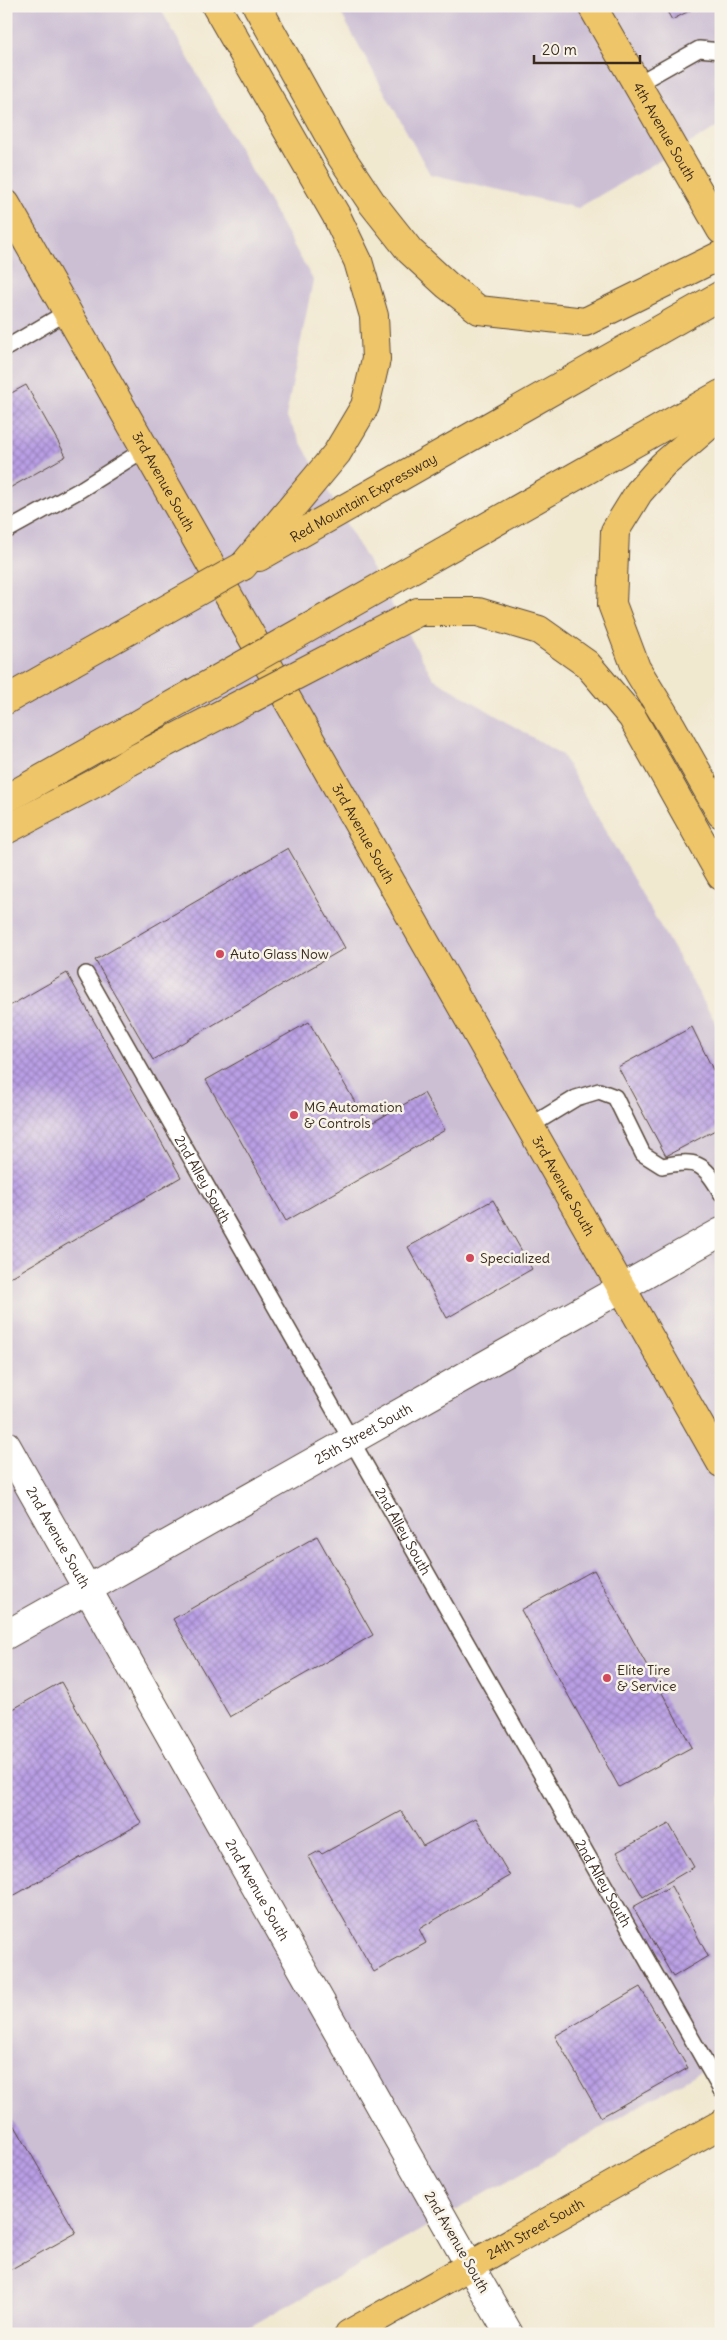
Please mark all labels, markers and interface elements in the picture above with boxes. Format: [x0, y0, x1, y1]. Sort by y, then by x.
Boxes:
scale bar [534, 32, 641, 64]
text: 20 m [542, 40, 577, 59]
street label: 4th Avenue South [629, 79, 700, 184]
street label: 3rd Avenue South [128, 428, 199, 535]
street label: Red Mountain Expressway [287, 449, 440, 547]
street label: 3rd Avenue South [328, 780, 399, 887]
place label: Auto Glass Now [230, 945, 329, 963]
marker: Auto Glass Now [214, 948, 226, 960]
place label: MG Automation & Controls [304, 1098, 403, 1132]
marker: MG Automation & Controls [288, 1109, 300, 1121]
street label: 2nd Alley South [171, 1132, 235, 1226]
street label: 3rd Avenue South [528, 1133, 599, 1239]
place label: Specialized [480, 1249, 550, 1267]
marker: Specialized [464, 1252, 476, 1264]
street label: 25th Street South [311, 1399, 415, 1468]
street label: 2nd Avenue South [22, 1483, 94, 1591]
street label: 2nd Alley South [371, 1484, 435, 1578]
place label: Elite Tire & Service [617, 1661, 676, 1695]
marker: Elite Tire & Service [601, 1672, 613, 1684]
street label: 2nd Avenue South [221, 1836, 293, 1944]
street label: 2nd Alley South [571, 1836, 635, 1930]
street label: 2nd Avenue South [421, 2188, 493, 2296]
street label: 24th Street South [483, 2194, 587, 2263]

